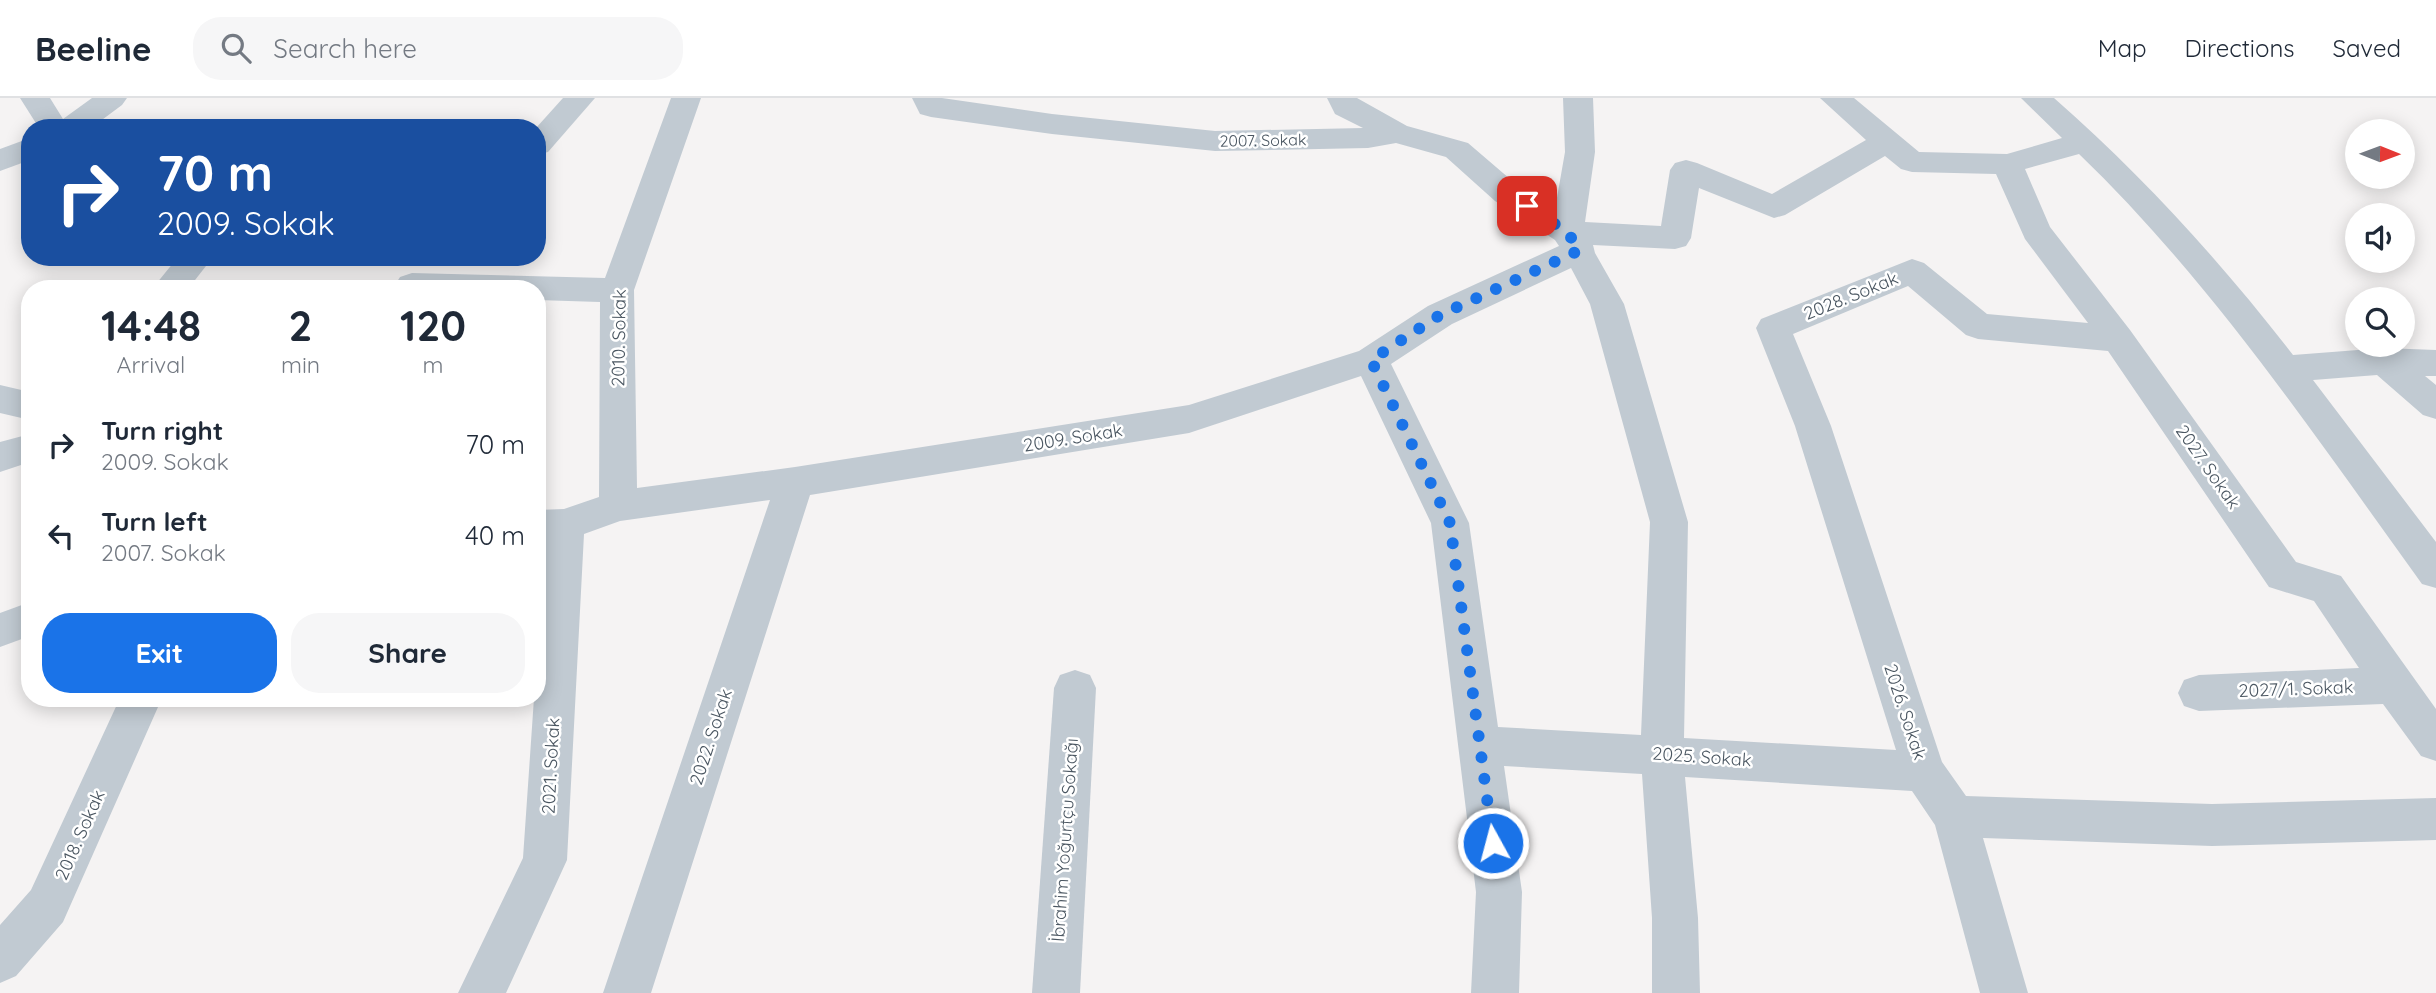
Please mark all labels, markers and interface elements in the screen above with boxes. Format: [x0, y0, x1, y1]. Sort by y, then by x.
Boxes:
search box [193, 17, 683, 80]
text: Beeline [35, 28, 151, 69]
icon: search [217, 29, 255, 67]
text: Search here [273, 32, 417, 65]
text: Map [2098, 33, 2147, 63]
text: Directions [2185, 33, 2295, 63]
text: Saved [2333, 33, 2401, 63]
north arrow [2345, 119, 2415, 189]
map controls [2345, 119, 2415, 357]
street label: 2007. Sokak [1219, 129, 1307, 151]
text: 70 m [157, 142, 273, 203]
icon: right [42, 147, 133, 238]
pin [1497, 176, 1557, 236]
icon: arrive [1508, 187, 1546, 225]
text: 2009. Sokak [157, 203, 335, 243]
button: sound [2345, 203, 2415, 273]
street label: 2028. Sokak [1800, 266, 1901, 325]
button: search [2345, 287, 2415, 357]
street label: 2010. Sokak [606, 289, 631, 387]
text: 14:48 [101, 299, 201, 352]
text: 2 [289, 299, 313, 352]
text: 120 [400, 299, 466, 352]
text: Arrival [117, 350, 185, 379]
text: min [281, 350, 320, 379]
text: m [423, 350, 444, 379]
text: Turn right [101, 414, 223, 447]
street label: 2009. Sokak [1022, 418, 1124, 457]
street label: 2027. Sokak [2171, 420, 2246, 513]
icon: right [42, 426, 80, 464]
text: 70 m [465, 428, 525, 461]
text: 2009. Sokak [101, 447, 229, 476]
text: Turn left [101, 505, 208, 538]
icon: left [42, 517, 80, 555]
text: 40 m [465, 519, 525, 552]
text: 2007. Sokak [101, 538, 226, 567]
button: Exit [42, 613, 277, 693]
button: Share [291, 613, 525, 693]
street label: 2026. Sokak [1879, 661, 1932, 763]
street label: 2027/1. Sokak [2238, 675, 2354, 702]
street label: 2022. Sokak [684, 686, 737, 788]
street label: 2021. Sokak [536, 717, 565, 815]
street label: İbrahim Yoğurtçu Sokağı [1046, 737, 1083, 943]
street label: 2025. Sokak [1652, 742, 1752, 771]
street label: 2018. Sokak [49, 786, 110, 883]
position arrow [1456, 806, 1530, 880]

